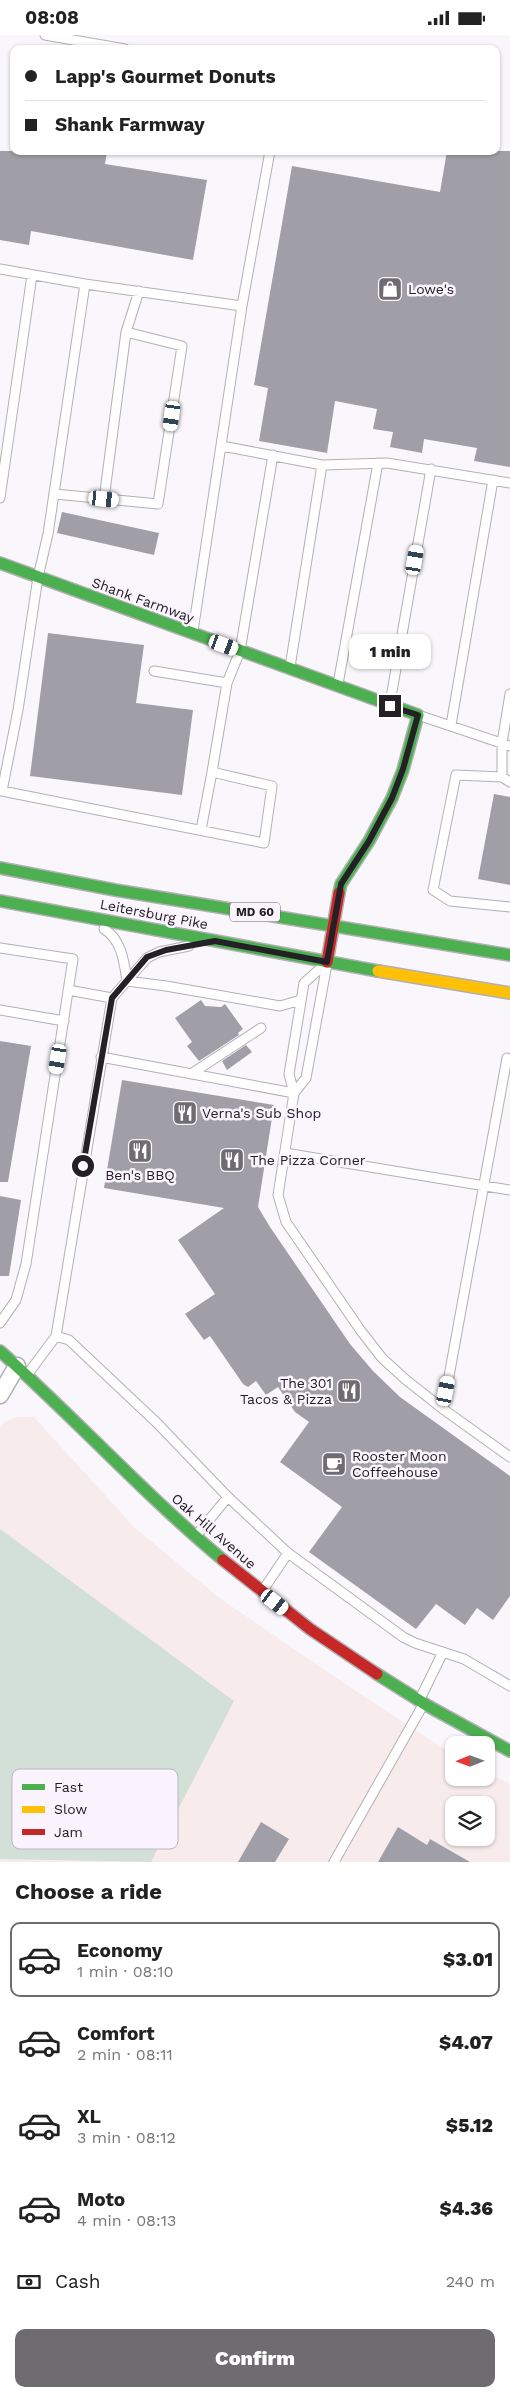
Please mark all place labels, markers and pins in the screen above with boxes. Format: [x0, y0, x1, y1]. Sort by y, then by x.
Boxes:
shop icon: Lowe's [377, 276, 403, 302]
place label: Lowe's [408, 281, 454, 297]
restaurant icon: Verna's Sub Shop [172, 1100, 198, 1126]
place label: Verna's Sub Shop [202, 1105, 321, 1121]
restaurant icon: Ben's BBQ [127, 1138, 153, 1164]
restaurant icon: The Pizza Corner [219, 1147, 245, 1173]
place label: The Pizza Corner [250, 1152, 366, 1168]
place label: Ben's BBQ [105, 1167, 175, 1183]
place label: The 301 Tacos & Pizza [240, 1375, 332, 1407]
restaurant icon: The 301 Tacos & Pizza [336, 1378, 362, 1404]
place label: Rooster Moon Coffeehouse [352, 1448, 447, 1480]
cafe icon: Rooster Moon Coffeehouse [321, 1451, 347, 1477]

